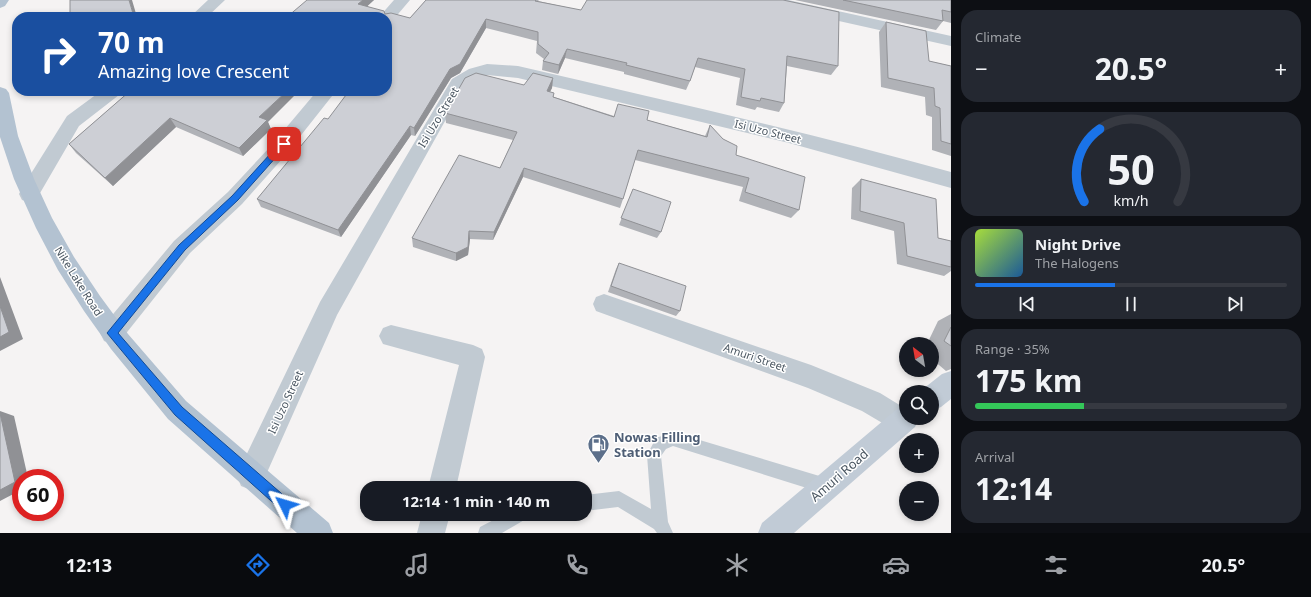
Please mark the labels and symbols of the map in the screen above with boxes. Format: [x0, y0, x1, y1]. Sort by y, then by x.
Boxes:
street label: Isi Uzo Street [414, 84, 462, 150]
street label: Isi Uzo Street [733, 115, 803, 147]
pin [267, 127, 301, 161]
street label: Nike Lake Road [52, 243, 106, 319]
north arrow [899, 337, 939, 377]
street label: Amuri Street [722, 339, 788, 375]
street label: Isi Uzo Street [264, 368, 306, 436]
place label: Nowas Filling Station [614, 428, 701, 461]
fuel station icon: Nowas Filling Station [585, 431, 611, 464]
street label: Amuri Road [806, 445, 872, 505]
speed limit sign: 60 [12, 469, 64, 521]
position arrow [264, 484, 306, 526]

